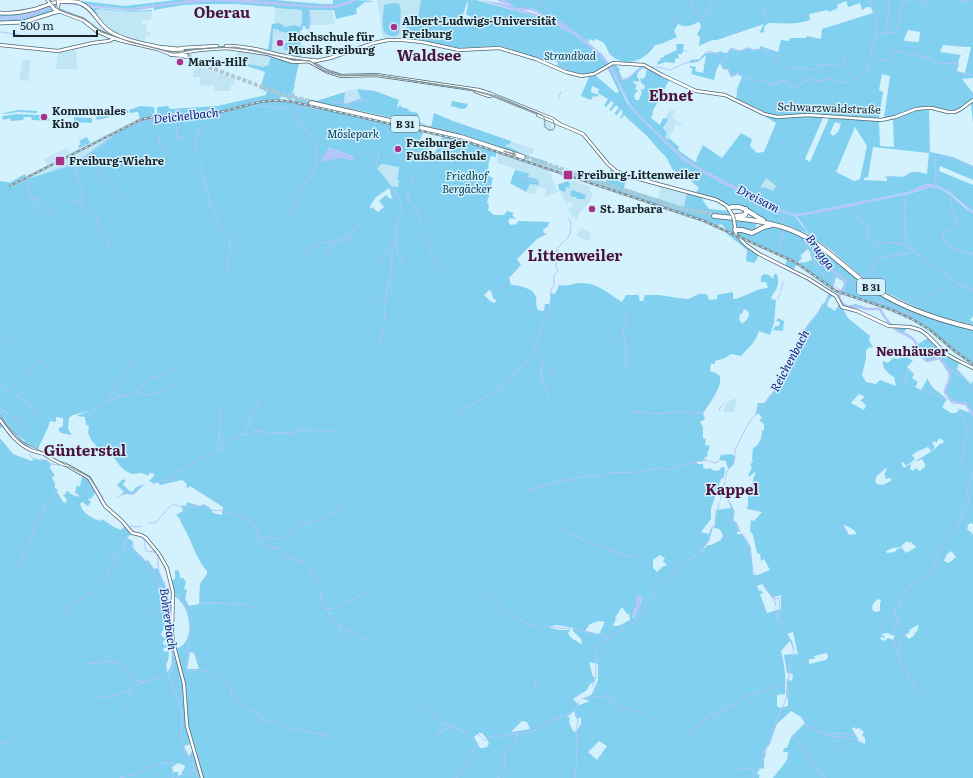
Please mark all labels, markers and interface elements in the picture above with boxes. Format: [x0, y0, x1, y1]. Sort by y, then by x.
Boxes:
district label: Oberau [194, 0, 250, 23]
scale bar [14, 12, 97, 38]
place label: Albert-Ludwigs-Universität Freiburg [402, 12, 556, 41]
text: 500 m [20, 16, 54, 34]
marker: Albert-Ludwigs-Universität Freiburg [389, 22, 399, 32]
place label: Hochschule für Musik Freiburg [288, 28, 375, 57]
marker: Hochschule für Musik Freiburg [275, 38, 285, 48]
district label: Waldsee [397, 43, 462, 66]
park label: Strandbad [544, 47, 597, 63]
place label: Maria-Hilf [188, 53, 248, 69]
marker: Maria-Hilf [175, 57, 185, 67]
district label: Ebnet [649, 83, 694, 106]
street label: Schwarzwaldstraße [777, 97, 881, 117]
place label: Kommunales Kino [52, 102, 126, 131]
water label: Deichelbach [152, 103, 219, 127]
marker: Kommunales Kino [39, 112, 49, 122]
road number: B 31 [391, 116, 419, 132]
park label: Möslepark [327, 125, 379, 141]
place label: Freiburger Fußballschule [406, 134, 487, 163]
marker: Freiburger Fußballschule [393, 144, 403, 154]
one-way arrow [504, 150, 517, 157]
place label: Freiburg-Wiehre [69, 152, 164, 168]
marker: Freiburg-Wiehre [54, 155, 66, 167]
place label: Freiburg-Littenweiler [577, 166, 700, 182]
park label: Friedhof Bergäcker [442, 167, 492, 196]
marker: Freiburg-Littenweiler [562, 169, 574, 181]
water label: Dreisam [734, 180, 783, 217]
place label: St. Barbara [600, 200, 663, 216]
marker: St. Barbara [587, 204, 597, 214]
water label: Brugga [802, 230, 840, 273]
district label: Littenweiler [528, 243, 622, 266]
road number: B 31 [857, 279, 885, 295]
water label: Reichenbach [765, 326, 813, 395]
district label: Neuhäuser [876, 341, 948, 360]
district label: Günterstal [44, 438, 127, 461]
district label: Kappel [705, 477, 759, 500]
water label: Bohrerbach [156, 587, 182, 651]

